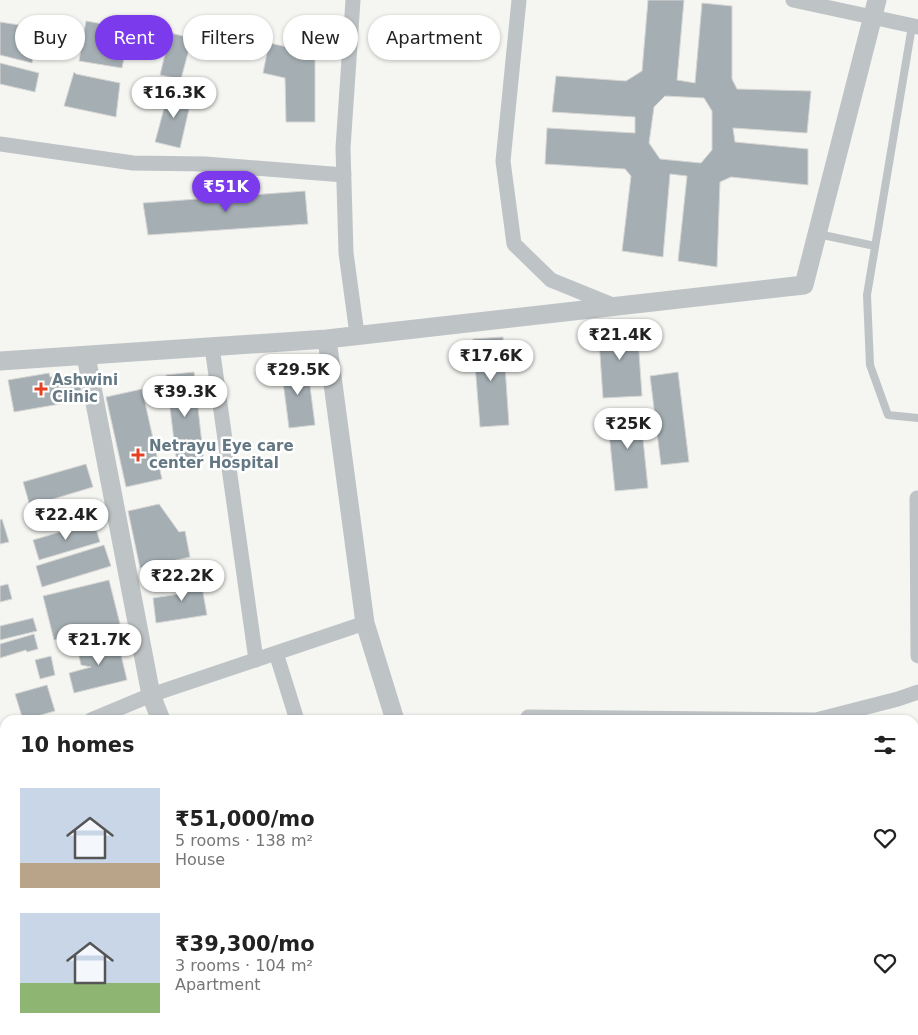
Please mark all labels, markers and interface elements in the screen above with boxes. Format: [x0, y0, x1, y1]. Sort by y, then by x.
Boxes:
chip: Buy [15, 15, 85, 60]
chip: Rent [95, 15, 173, 60]
chip: Filters [183, 15, 273, 60]
chip: New [283, 15, 358, 60]
chip: Apartment [368, 15, 500, 60]
pin: ₹16.3K [133, 76, 215, 119]
text: ₹16.3K [142, 83, 206, 102]
pin: ₹51K [196, 170, 256, 213]
text: ₹51K [203, 177, 249, 196]
pin: ₹21.4K [579, 318, 661, 361]
text: ₹21.4K [588, 325, 652, 344]
pin: ₹17.6K [450, 340, 532, 382]
text: ₹17.6K [459, 346, 523, 365]
pin: ₹29.5K [257, 354, 339, 396]
text: ₹29.5K [266, 360, 330, 379]
place label: Ashwini Clinic [52, 371, 118, 406]
pin: ₹39.3K [144, 376, 226, 418]
marker: Ashwini Clinic [34, 382, 48, 396]
text: ₹39.3K [153, 382, 217, 401]
pin: ₹25K [598, 408, 658, 450]
text: ₹25K [605, 414, 651, 433]
place label: Netrayu Eye care center Hospital [149, 437, 294, 472]
marker: Netrayu Eye care center Hospital [131, 448, 145, 462]
pin: ₹22.4K [25, 498, 107, 541]
text: ₹22.4K [34, 505, 98, 524]
pin: ₹22.2K [141, 560, 223, 602]
text: ₹22.2K [150, 566, 214, 585]
pin: ₹21.7K [58, 624, 140, 666]
text: ₹21.7K [67, 630, 131, 649]
icon: filters [871, 731, 899, 759]
text: 10 homes [20, 733, 135, 757]
text: ₹51,000/mo [175, 807, 315, 831]
icon: home [60, 808, 120, 868]
icon: heart [871, 824, 899, 852]
text: 5 rooms · 138 m² [175, 831, 313, 850]
text: House [175, 850, 225, 869]
text: ₹39,300/mo [175, 932, 315, 956]
icon: home [60, 933, 120, 993]
icon: heart [871, 949, 899, 977]
text: 3 rooms · 104 m² [175, 956, 313, 975]
text: Apartment [175, 975, 261, 994]

